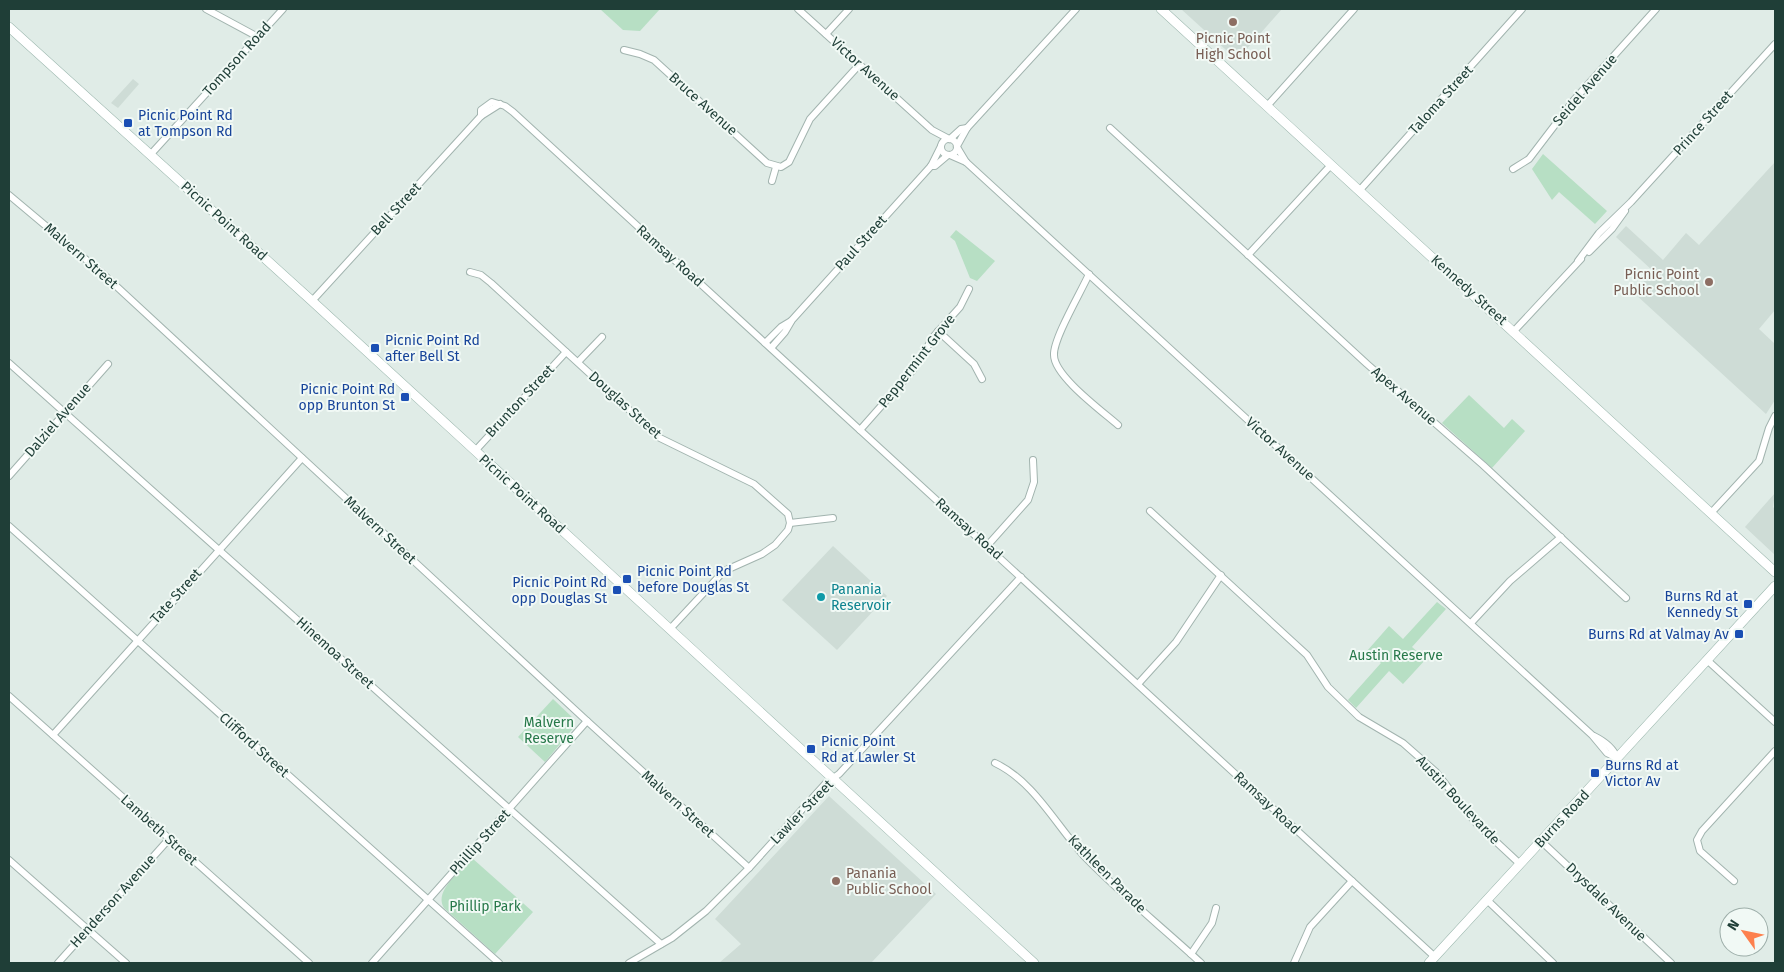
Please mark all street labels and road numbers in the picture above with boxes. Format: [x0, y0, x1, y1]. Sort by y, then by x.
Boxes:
street label: Tompson Road [199, 18, 275, 100]
street label: Victor Avenue [827, 34, 903, 104]
street label: Seidel Avenue [1549, 51, 1621, 129]
street label: Taloma Street [1405, 61, 1477, 138]
street label: Bruce Avenue [665, 69, 741, 139]
street label: Prince Street [1670, 86, 1737, 159]
street label: Picnic Point Road [177, 178, 271, 264]
street label: Bell Street [367, 178, 425, 239]
street label: Paul Street [832, 211, 891, 274]
street label: Malvern Street [41, 219, 122, 293]
street label: Ramsay Road [633, 221, 707, 291]
street label: Kennedy Street [1427, 251, 1511, 329]
street label: Peppermint Grove [875, 311, 959, 411]
street label: Brunton Street [482, 360, 559, 441]
street label: Apex Avenue [1368, 363, 1440, 429]
street label: Douglas Street [585, 368, 666, 443]
street label: Dalziel Avenue [21, 379, 95, 461]
street label: Victor Avenue [1242, 414, 1318, 484]
street label: Picnic Point Road [475, 451, 569, 537]
street label: Malvern Street [341, 492, 420, 568]
street label: Ramsay Road [932, 494, 1006, 564]
street label: Tate Street [147, 564, 206, 627]
street label: Hinemoa Street [293, 614, 378, 693]
street label: Clifford Street [216, 709, 293, 781]
street label: Austin Boulevarde [1412, 752, 1504, 848]
street label: Malvern Street [638, 767, 719, 842]
street label: Ramsay Road [1230, 768, 1304, 838]
street label: Lawler Street [767, 776, 838, 848]
street label: Burns Road [1531, 787, 1593, 851]
street label: Lambeth Street [117, 791, 202, 870]
street label: Phillip Street [446, 805, 514, 878]
street label: Kathleen Parade [1064, 831, 1150, 917]
street label: Henderson Avenue [67, 851, 159, 951]
street label: Drysdale Avenue [1562, 859, 1650, 945]

